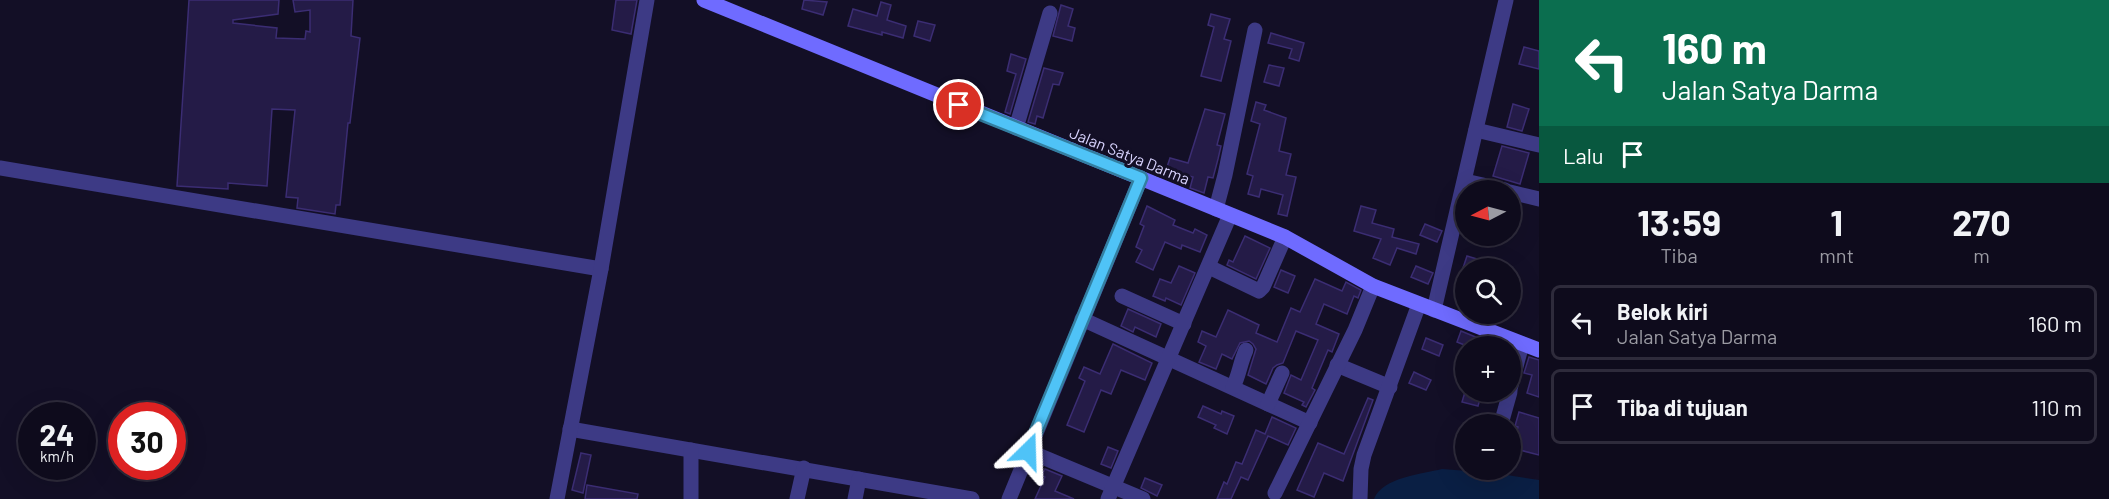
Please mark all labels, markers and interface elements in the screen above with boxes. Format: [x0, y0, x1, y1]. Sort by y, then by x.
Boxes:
text: 160 m [1662, 22, 1767, 72]
icon: left [1563, 24, 1641, 102]
text: Jalan Satya Darma [1662, 73, 1878, 105]
pin [933, 79, 984, 130]
icon: arrive [942, 88, 975, 121]
street label: Jalan Satya Darma [1067, 122, 1193, 188]
icon: arrive [1616, 138, 1649, 171]
text: Lalu [1563, 142, 1604, 168]
north arrow [1455, 180, 1521, 246]
map controls [1455, 180, 1521, 480]
text: 13:59 [1637, 200, 1721, 243]
text: 1 [1830, 200, 1843, 243]
text: 270 [1952, 200, 2011, 243]
text: Tiba [1660, 243, 1698, 267]
text: mnt [1819, 243, 1854, 267]
text: m [1973, 243, 1990, 267]
button: search [1455, 258, 1521, 324]
text: Belok kiri [1617, 298, 1708, 324]
icon: left [1566, 306, 1599, 339]
text: 160 m [2028, 310, 2082, 336]
text: Jalan Satya Darma [1617, 324, 1777, 348]
button: + [1455, 336, 1521, 402]
icon: arrive [1566, 390, 1599, 423]
text: Tiba di tujuan [1617, 394, 1748, 420]
text: 110 m [2032, 394, 2082, 420]
speed limit sign: 30 [108, 402, 186, 480]
button: − [1455, 414, 1521, 480]
text: 24 [40, 416, 74, 452]
position arrow [996, 419, 1060, 483]
text: km/h [40, 447, 74, 465]

